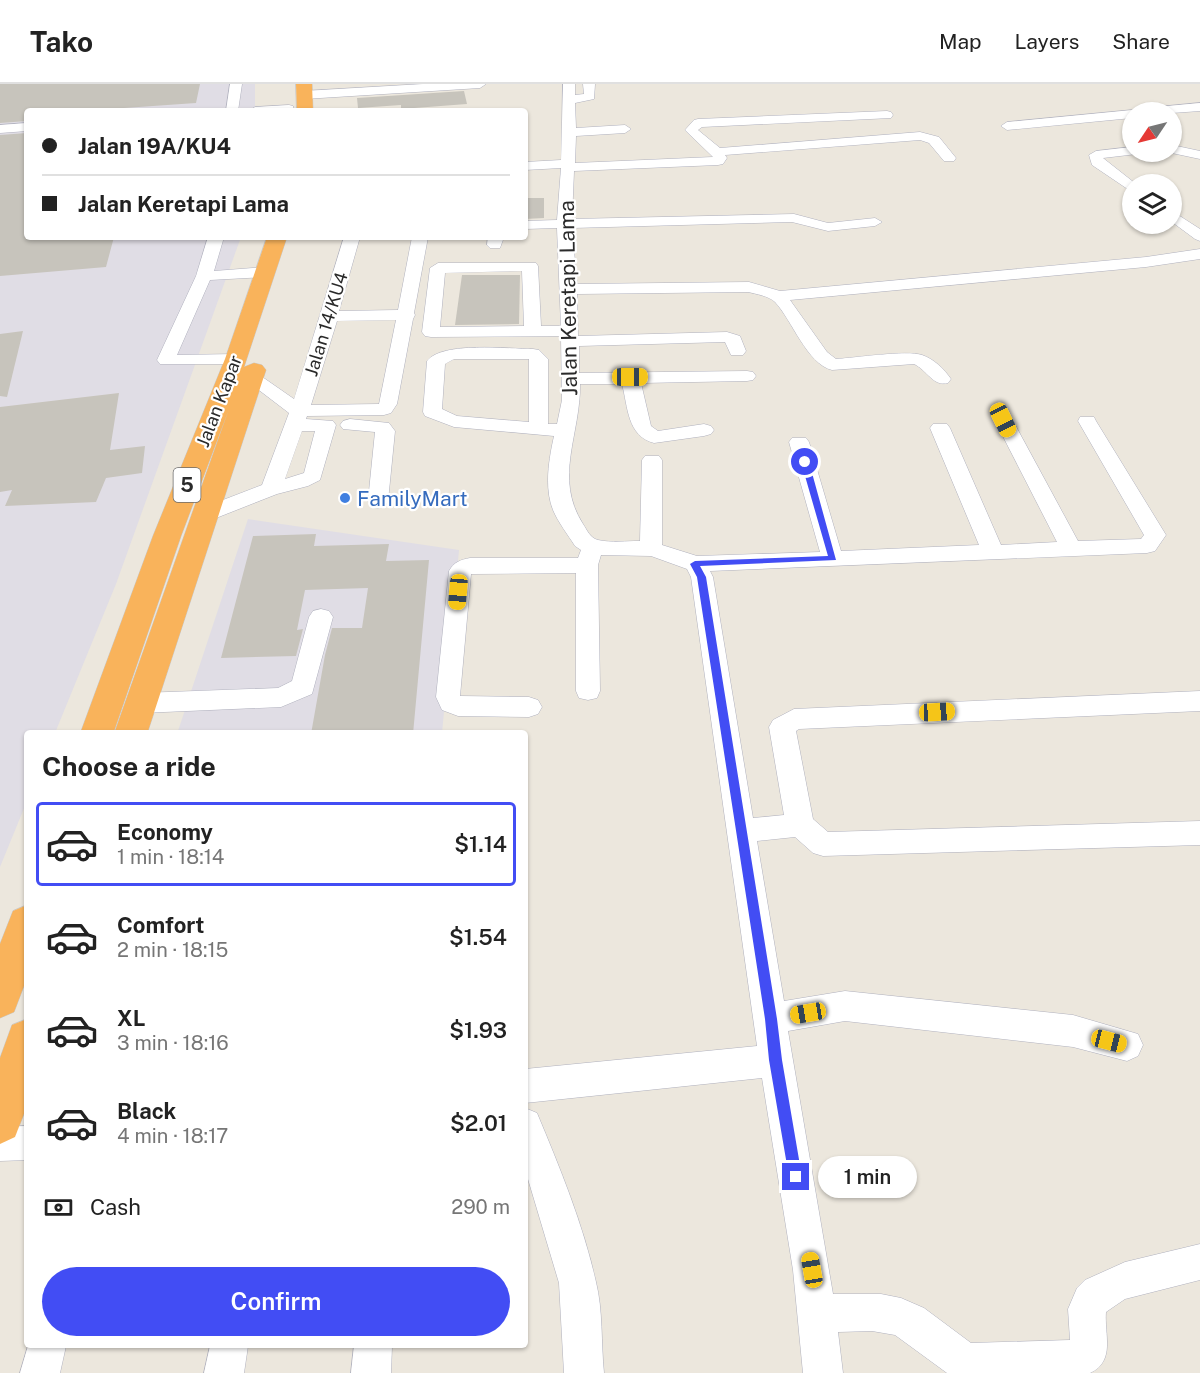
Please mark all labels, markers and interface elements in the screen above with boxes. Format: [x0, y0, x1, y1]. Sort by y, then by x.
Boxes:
text: Tako [30, 25, 93, 58]
text: Map [939, 29, 982, 54]
text: Layers [1015, 29, 1079, 54]
text: Share [1112, 29, 1170, 54]
north arrow [1122, 102, 1182, 162]
map controls [1122, 102, 1182, 234]
text: Jalan 19A/KU4 [78, 133, 231, 159]
button: layers [1122, 174, 1182, 234]
text: Jalan Keretapi Lama [78, 191, 289, 217]
street label: Jalan Keretapi Lama [554, 200, 582, 396]
street label: Jalan 14/KU4 [300, 269, 352, 379]
street label: Jalan Kapar [192, 352, 246, 450]
car [612, 368, 648, 386]
car [987, 400, 1019, 440]
route start [791, 448, 818, 475]
road number: 5 [174, 468, 201, 502]
place label: FamilyMart [357, 486, 468, 511]
marker: FamilyMart [338, 491, 352, 505]
car [447, 573, 469, 611]
car [919, 702, 955, 722]
text: Choose a ride [42, 750, 216, 782]
icon: car [45, 817, 99, 871]
text: Economy [117, 819, 213, 845]
text: $1.14 [454, 831, 507, 857]
text: 1 min · 18:14 [117, 845, 224, 869]
icon: car [45, 910, 99, 964]
text: Comfort [117, 912, 204, 938]
text: $1.54 [449, 924, 507, 950]
text: 2 min · 18:15 [117, 938, 228, 962]
car [789, 1001, 827, 1025]
icon: car [45, 1003, 99, 1057]
text: XL [117, 1005, 145, 1031]
text: $1.93 [449, 1017, 507, 1043]
car [1089, 1028, 1129, 1054]
text: 3 min · 18:16 [117, 1031, 229, 1055]
icon: car [45, 1096, 99, 1150]
text: Black [117, 1098, 176, 1124]
text: $2.01 [450, 1110, 507, 1136]
text: 4 min · 18:17 [117, 1124, 228, 1148]
callout: 1 min [817, 1156, 916, 1198]
route end [782, 1163, 809, 1190]
text: 1 min [844, 1165, 891, 1189]
icon: cash [42, 1191, 75, 1224]
text: Cash [90, 1194, 141, 1220]
text: 290 m [451, 1195, 510, 1219]
car [800, 1251, 824, 1289]
button: Confirm [42, 1267, 510, 1336]

